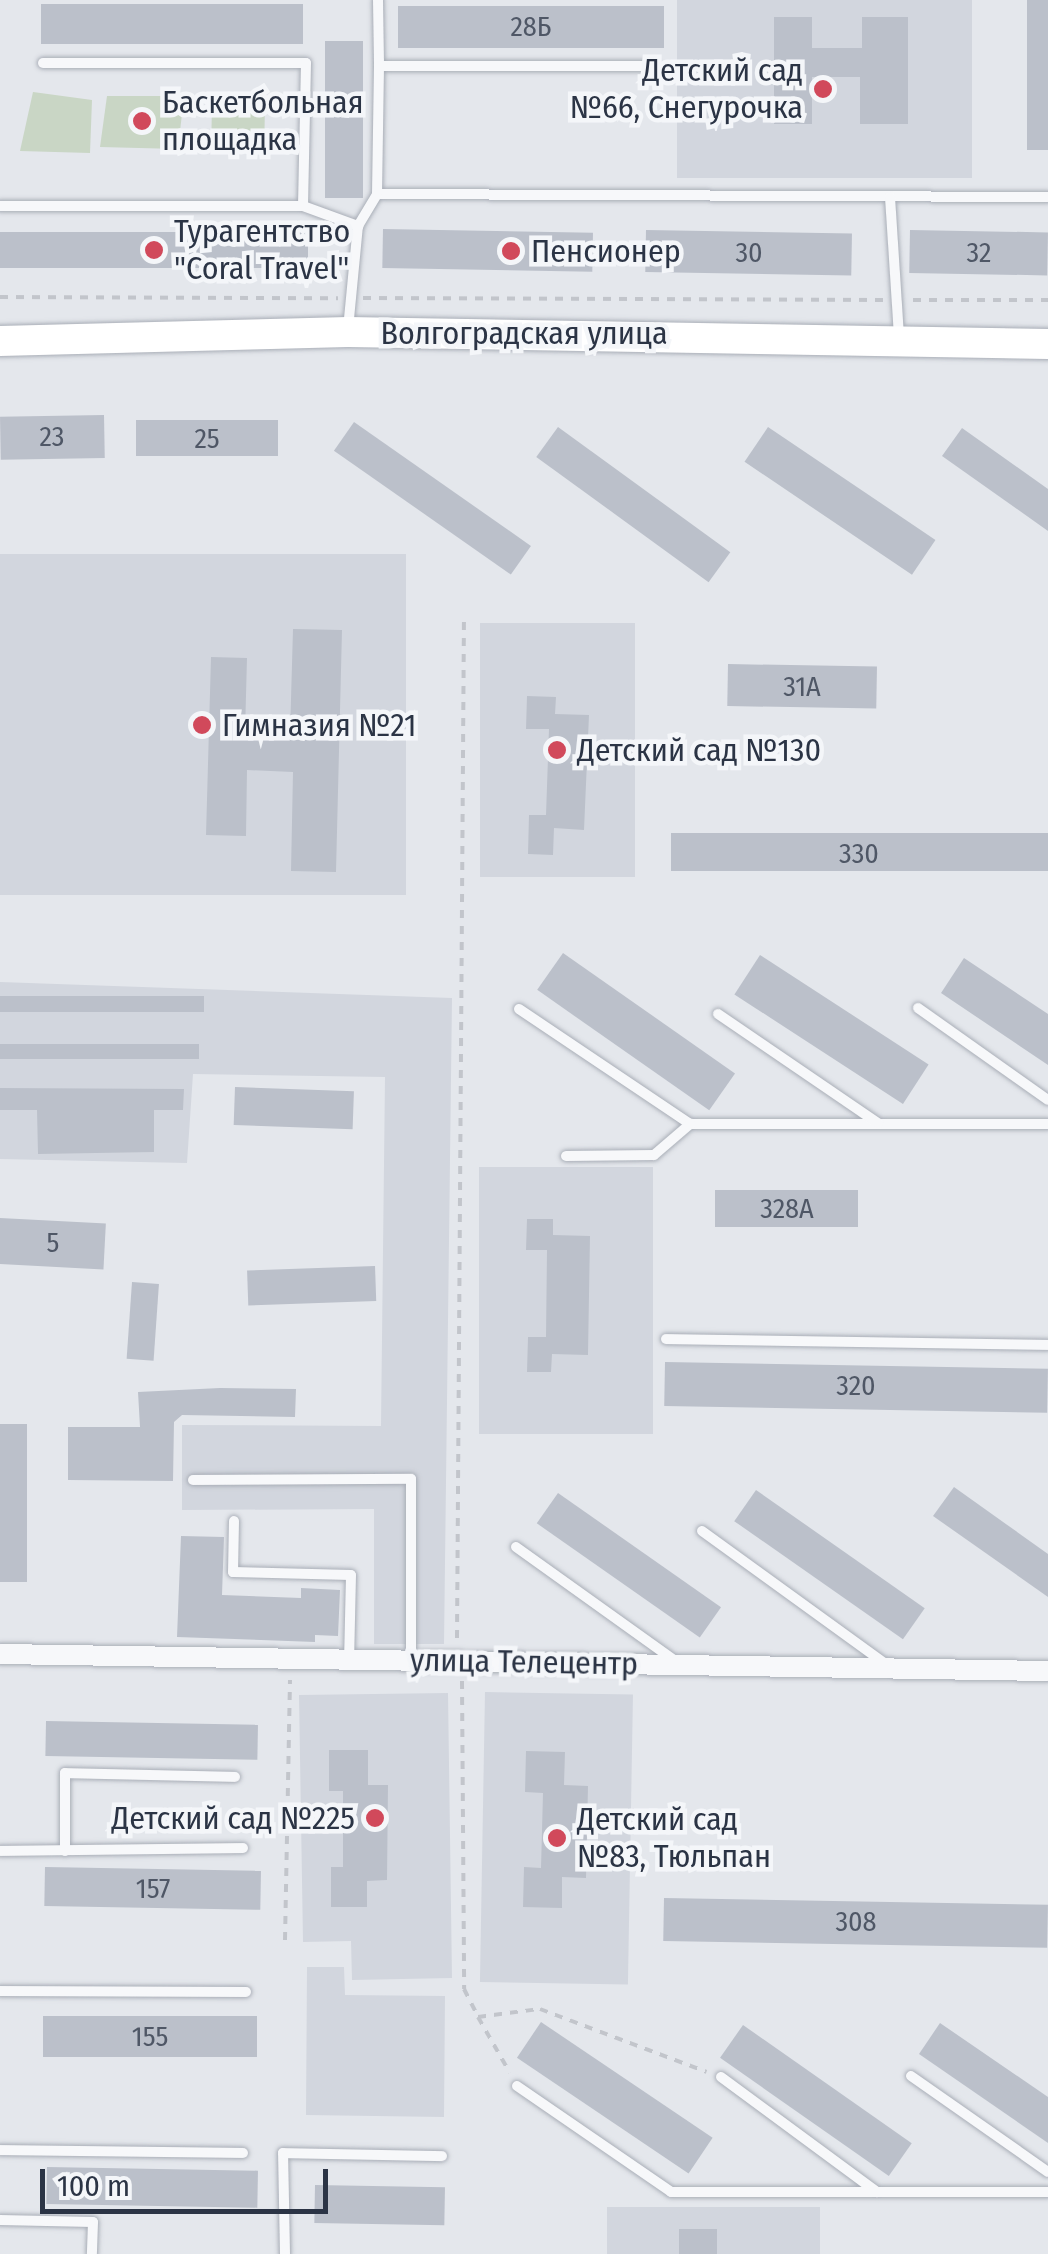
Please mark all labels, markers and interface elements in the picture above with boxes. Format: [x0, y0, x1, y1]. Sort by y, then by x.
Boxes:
house number: 28Б [510, 10, 552, 44]
place label: Детский сад №66, Снегурочка [570, 52, 803, 127]
marker: Детский сад №66, Снегурочка [812, 78, 834, 100]
place label: Баскетбольная площадка [162, 84, 364, 159]
marker: Баскетбольная площадка [131, 110, 153, 132]
place label: Турагентство "Coral Travel" [174, 213, 350, 288]
place label: Пенсионер [531, 232, 681, 270]
house number: 30 [735, 236, 763, 270]
house number: 32 [967, 236, 991, 270]
marker: Турагентство "Coral Travel" [143, 239, 165, 261]
marker: Пенсионер [500, 240, 522, 262]
street label: Волгоградская улица [380, 314, 668, 352]
house number: 23 [40, 420, 64, 454]
house number: 25 [194, 422, 220, 456]
house number: 31А [783, 670, 821, 704]
place label: Гимназия №21 [222, 706, 416, 744]
marker: Гимназия №21 [191, 714, 213, 736]
place label: Детский сад №130 [577, 731, 821, 769]
marker: Детский сад №130 [546, 739, 568, 761]
house number: 330 [839, 837, 879, 871]
house number: 328А [760, 1192, 814, 1226]
house number: 5 [47, 1226, 59, 1260]
house number: 320 [836, 1369, 876, 1403]
street label: улица Телецентр [410, 1641, 638, 1683]
place label: Детский сад №225 [112, 1799, 355, 1837]
place label: Детский сад №83, Тюльпан [577, 1801, 771, 1876]
marker: Детский сад №225 [364, 1807, 386, 1829]
marker: Детский сад №83, Тюльпан [546, 1827, 568, 1849]
house number: 157 [136, 1872, 170, 1906]
house number: 308 [835, 1905, 877, 1939]
house number: 155 [132, 2020, 168, 2054]
scale bar [45, 2149, 332, 2211]
text: 100 m [57, 2168, 130, 2204]

